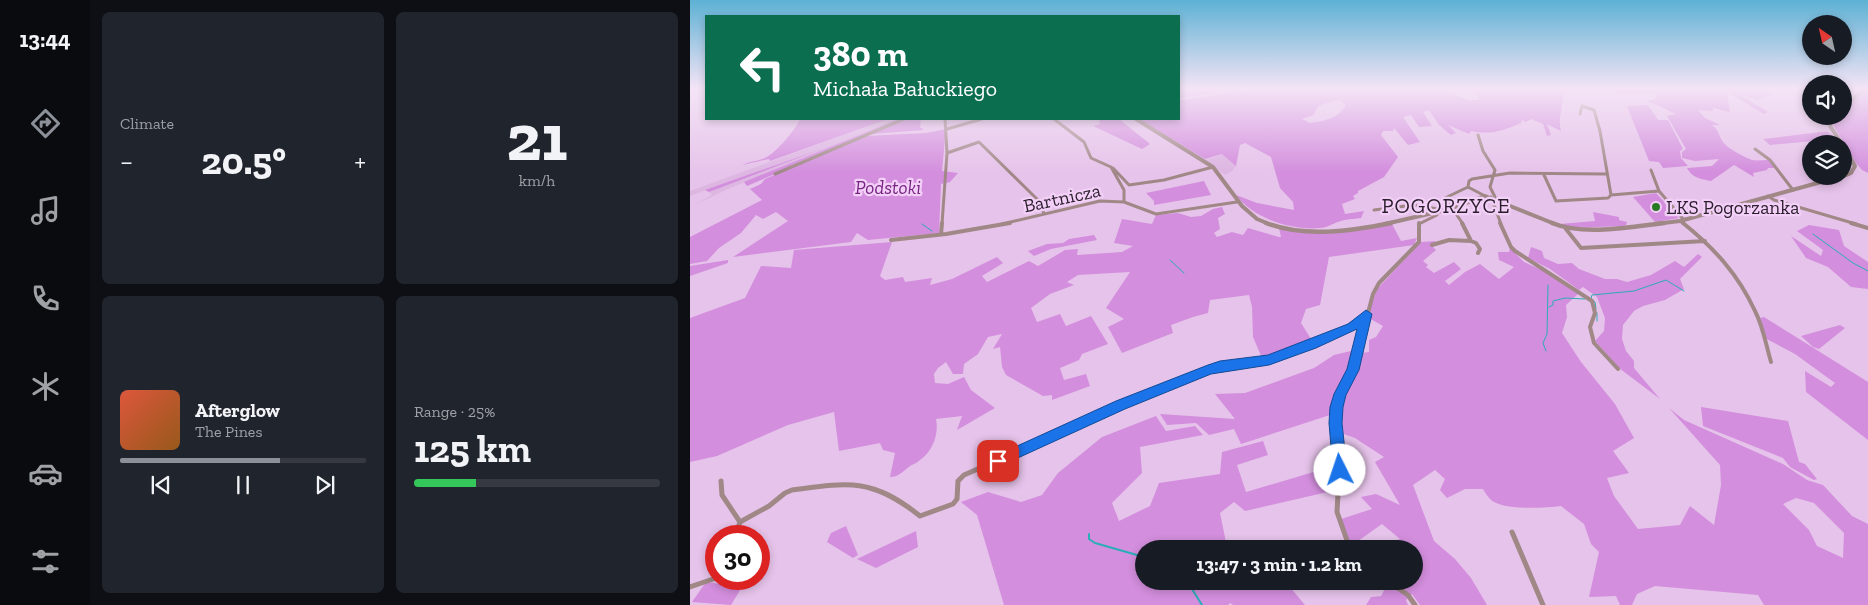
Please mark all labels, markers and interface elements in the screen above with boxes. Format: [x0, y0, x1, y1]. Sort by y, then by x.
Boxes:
north arrow [1802, 15, 1852, 65]
map controls [1802, 15, 1852, 185]
text: 13:44 [19, 26, 71, 53]
text: 380 m [813, 33, 908, 75]
icon: left [730, 35, 795, 100]
text: Michała Bałuckiego [813, 75, 997, 102]
button: sound [1802, 75, 1852, 125]
text: 21 [506, 99, 568, 177]
icon: directions [28, 106, 63, 141]
text: Climate [120, 114, 174, 133]
button: layers [1802, 135, 1852, 185]
text: 20.5° [201, 138, 286, 184]
text: − [120, 145, 133, 178]
text: + [354, 145, 366, 178]
text: km/h [519, 171, 555, 190]
park label: Podstoki [855, 176, 921, 199]
street label: Bartnicza [1021, 179, 1103, 217]
icon: music [28, 193, 63, 228]
district label: POGORZYCE [1381, 193, 1511, 218]
place label: LKS Pogorzanka [1666, 196, 1799, 219]
marker: LKS Pogorzanka [1650, 201, 1662, 213]
icon: phone [28, 281, 63, 316]
icon: climate [28, 369, 63, 404]
text: Afterglow [195, 399, 280, 422]
text: Range · 25% [414, 402, 495, 421]
text: The Pines [195, 422, 262, 441]
text: 125 km [414, 426, 531, 472]
pin [977, 440, 1019, 482]
position arrow [1313, 443, 1365, 495]
icon: arrive [984, 447, 1012, 475]
icon: car [28, 456, 63, 491]
icon: previous [147, 471, 175, 499]
icon: pause [229, 471, 257, 499]
icon: next [311, 471, 339, 499]
speed limit sign: 30 [705, 525, 770, 590]
icon: filters [28, 544, 63, 579]
text: 13:47 · 3 min · 1.2 km [1196, 553, 1362, 576]

